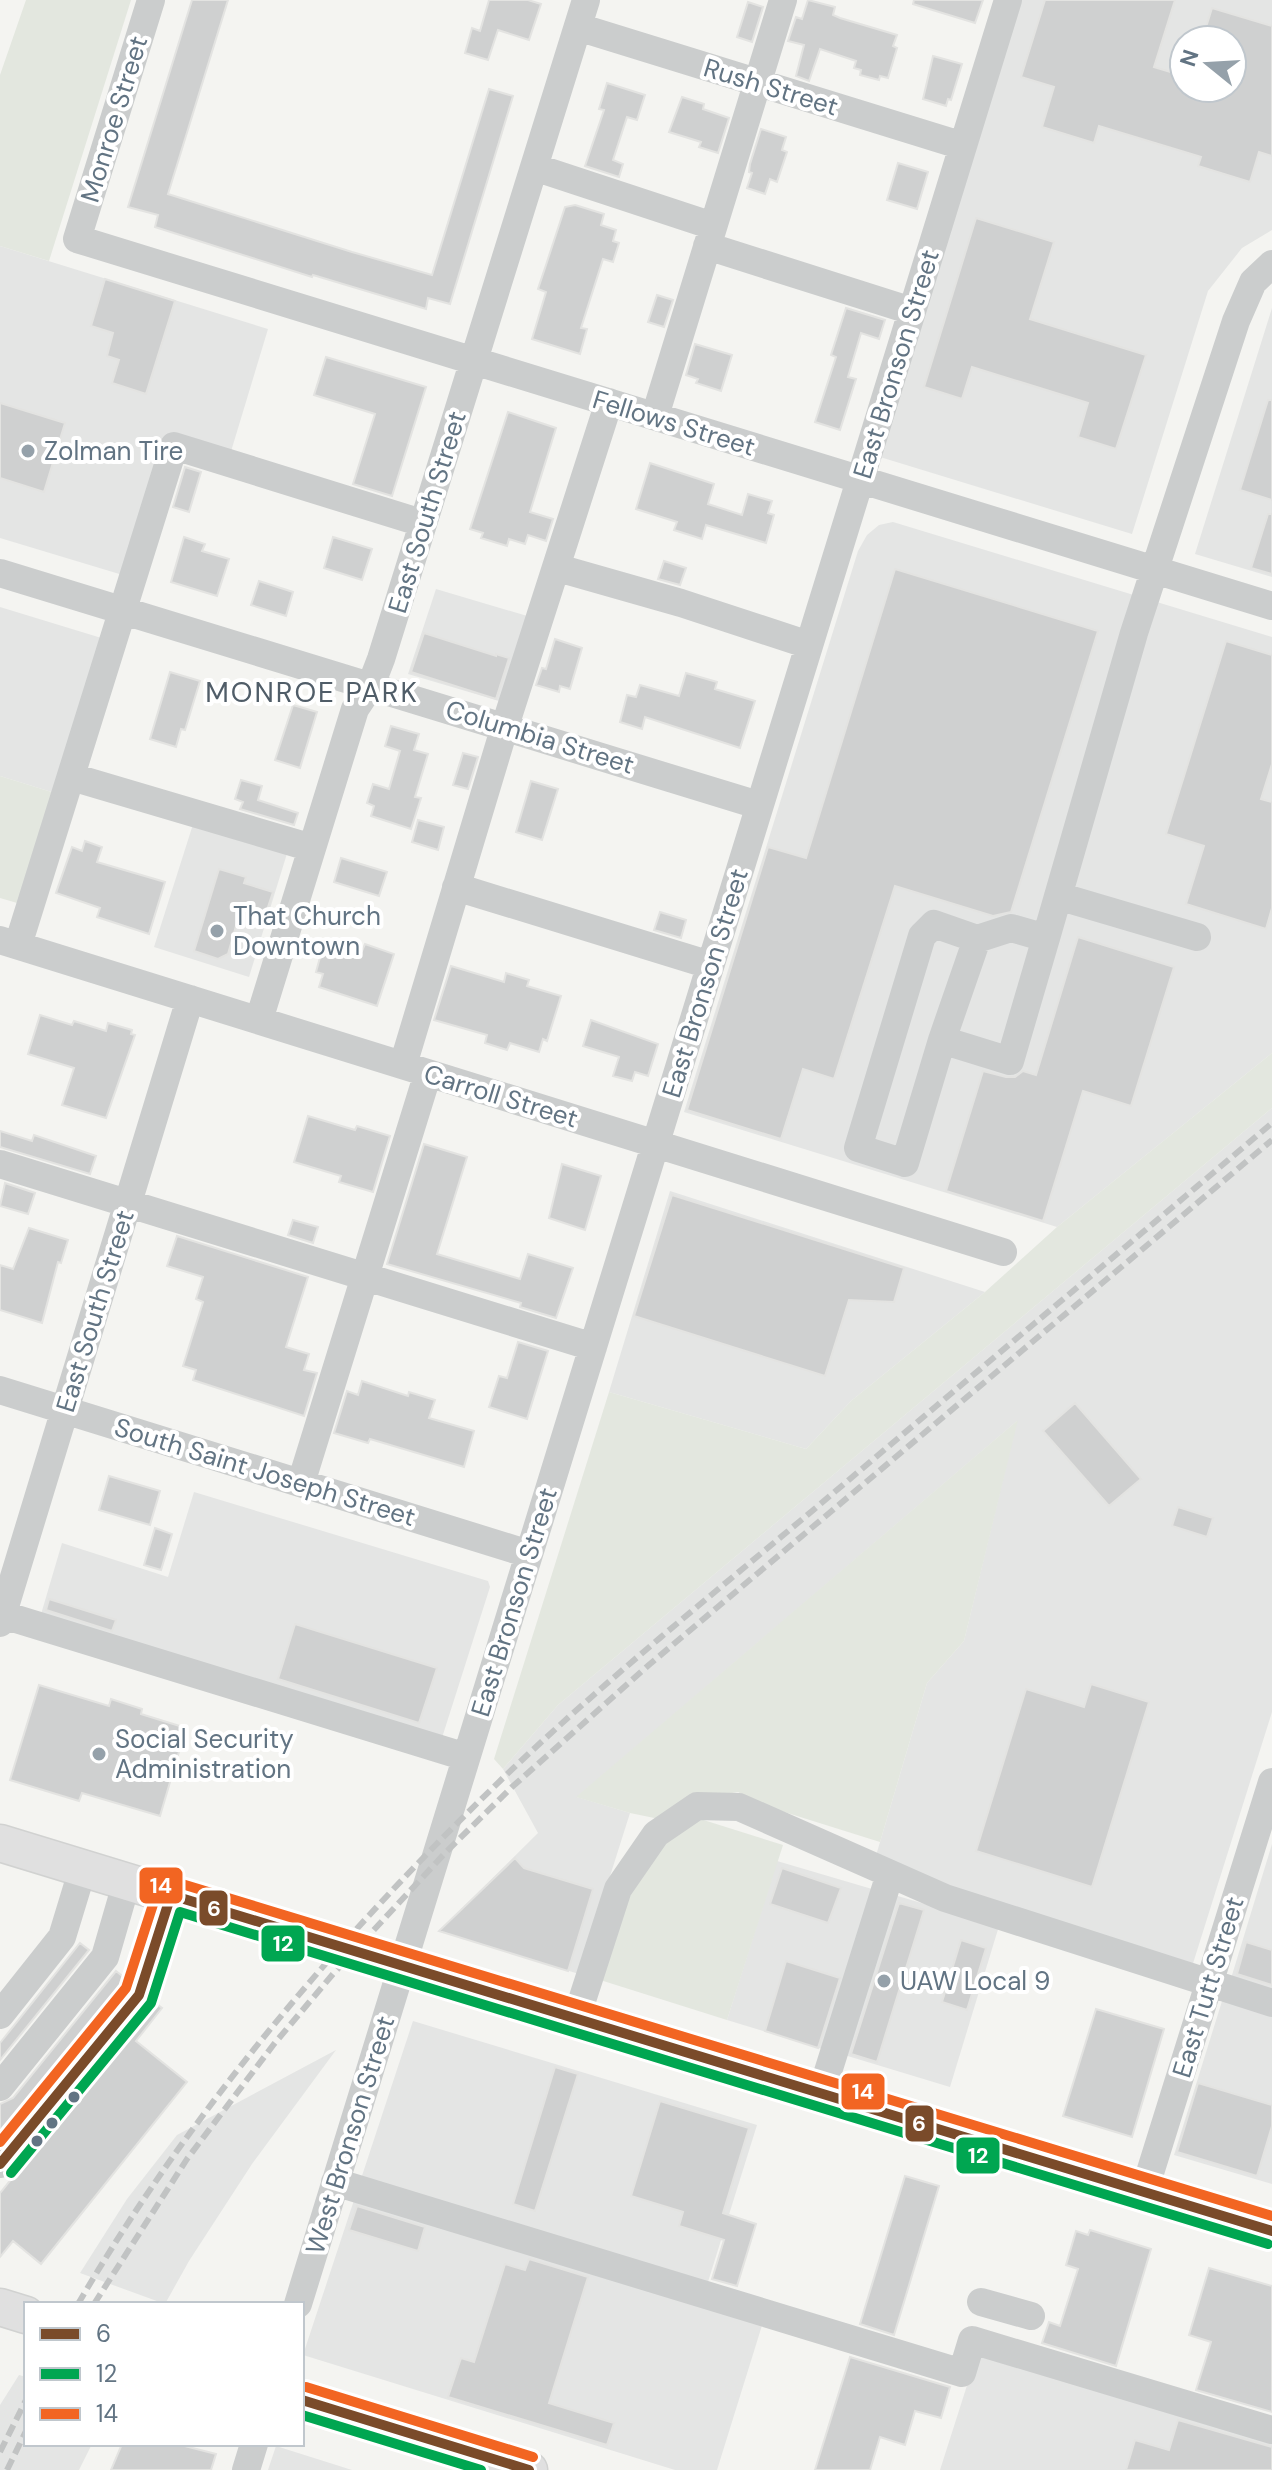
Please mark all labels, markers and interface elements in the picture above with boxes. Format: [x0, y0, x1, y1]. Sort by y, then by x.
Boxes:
north arrow [1168, 24, 1248, 104]
street label: Monroe Street [73, 32, 155, 206]
text: N [1173, 46, 1206, 70]
street label: Rush Street [700, 50, 842, 124]
street label: East Bronson Street [845, 245, 947, 483]
street label: Fellows Street [589, 382, 759, 464]
street label: East South Street [380, 407, 474, 617]
place label: Zolman Tire [44, 434, 183, 468]
marker: Zolman Tire [19, 442, 37, 460]
district label: MONROE PARK [205, 674, 419, 711]
street label: Columbia Street [442, 692, 638, 782]
street label: East Bronson Street [654, 864, 756, 1102]
place label: That Church Downtown [233, 899, 381, 963]
marker: That Church Downtown [208, 922, 226, 940]
street label: Carroll Street [420, 1056, 582, 1136]
street label: East South Street [48, 1206, 142, 1416]
street label: South Saint Joseph Street [110, 1410, 420, 1534]
street label: East Bronson Street [463, 1483, 565, 1721]
place label: Social Security Administration [115, 1722, 294, 1786]
marker: Social Security Administration [90, 1745, 108, 1763]
line badge: 14 [138, 1866, 184, 1905]
text: 14 [150, 1871, 172, 1900]
line badge: 6 [198, 1889, 229, 1927]
street label: East Tutt Street [1164, 1892, 1252, 2082]
text: 6 [207, 1894, 221, 1923]
line badge: 12 [260, 1924, 306, 1963]
text: 12 [273, 1929, 293, 1958]
place label: UAW Local 9 [900, 1964, 1050, 1998]
marker: UAW Local 9 [875, 1972, 893, 1990]
street label: West Bronson Street [298, 2012, 402, 2258]
line badge: 14 [840, 2072, 886, 2111]
text: 14 [852, 2077, 874, 2106]
unlabelled marker [66, 2089, 82, 2105]
line badge: 6 [904, 2104, 935, 2143]
text: 6 [912, 2109, 926, 2138]
unlabelled marker [44, 2115, 60, 2131]
unlabelled marker [29, 2133, 45, 2149]
line badge: 12 [955, 2136, 1001, 2175]
text: 12 [968, 2141, 988, 2170]
legend [24, 2302, 304, 2446]
text: 6 [96, 2318, 111, 2349]
text: 12 [96, 2358, 117, 2389]
text: 14 [96, 2398, 118, 2429]

